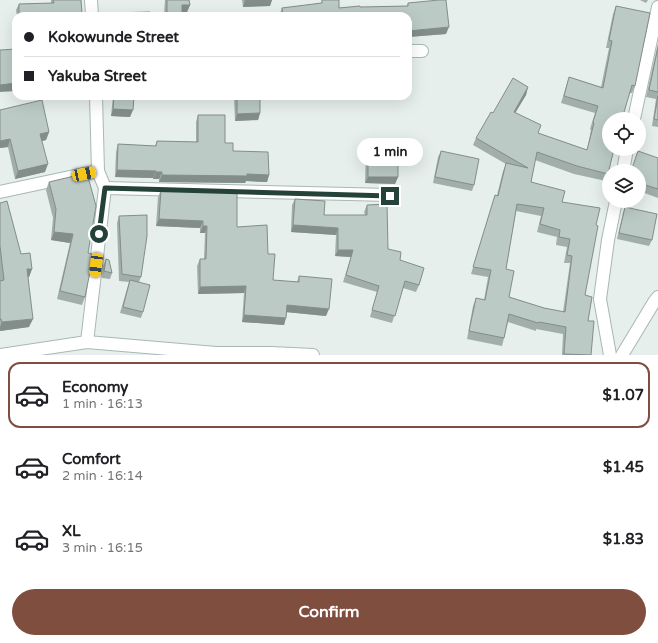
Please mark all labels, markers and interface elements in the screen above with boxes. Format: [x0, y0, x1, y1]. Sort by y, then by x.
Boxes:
text: Kokowunde Street [48, 28, 179, 46]
text: Yakuba Street [48, 67, 147, 85]
map controls [602, 112, 646, 208]
button: locate [602, 112, 646, 156]
callout: 1 min [357, 138, 423, 166]
text: 1 min [373, 144, 407, 160]
button: layers [602, 164, 646, 208]
car [71, 166, 97, 182]
route end [381, 187, 399, 205]
route start [90, 225, 108, 243]
car [89, 252, 103, 278]
icon: car [14, 377, 50, 413]
text: Economy [62, 378, 128, 396]
text: $1.07 [603, 386, 644, 404]
text: 1 min · 16:13 [62, 396, 143, 412]
icon: car [14, 449, 50, 485]
text: Comfort [62, 450, 121, 468]
text: $1.45 [603, 458, 644, 476]
text: 2 min · 16:14 [62, 468, 143, 484]
icon: car [14, 521, 50, 557]
text: XL [62, 522, 81, 540]
text: $1.83 [603, 530, 644, 548]
text: 3 min · 16:15 [62, 540, 143, 556]
button: Confirm [12, 589, 646, 635]

